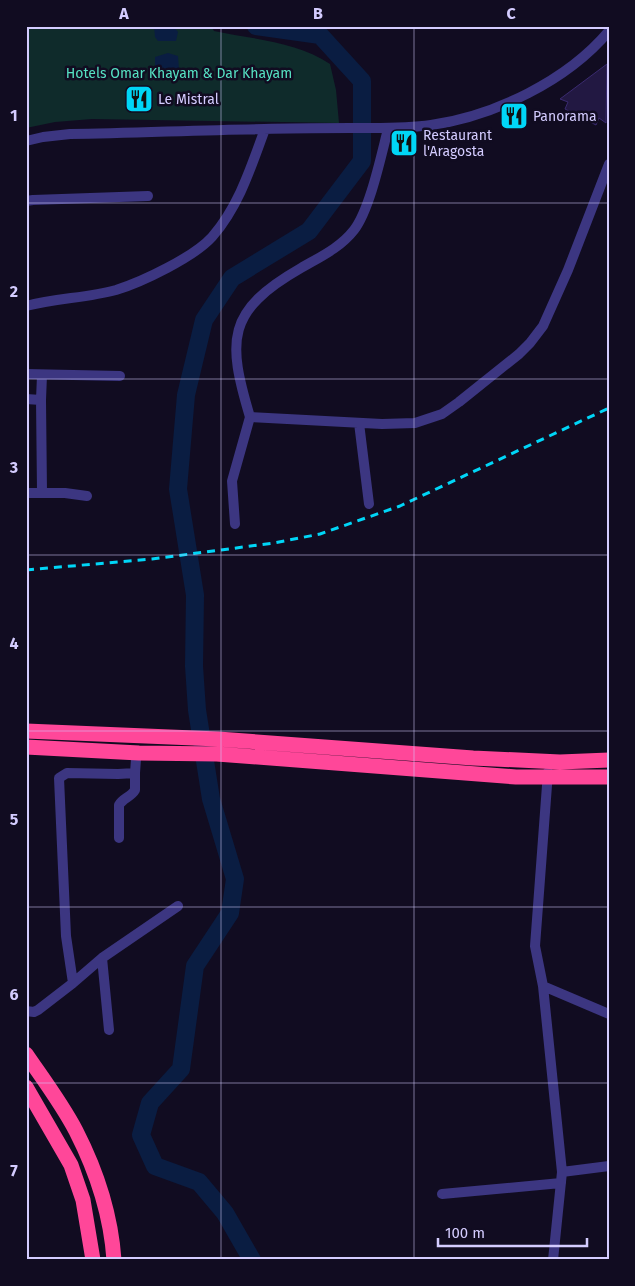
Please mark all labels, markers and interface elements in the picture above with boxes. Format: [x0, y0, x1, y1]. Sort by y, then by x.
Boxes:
text: A [118, 4, 129, 23]
text: B [313, 4, 323, 23]
text: C [506, 4, 516, 23]
park label: Hotels Omar Khayam & Dar Khayam [66, 65, 292, 82]
restaurant icon: Le Mistral [124, 84, 154, 114]
place label: Le Mistral [158, 91, 219, 108]
restaurant icon: Panorama [499, 101, 529, 131]
text: 1 [10, 106, 18, 125]
place label: Panorama [533, 108, 597, 125]
place label: Restaurant l'Aragosta [423, 127, 493, 160]
restaurant icon: Restaurant l'Aragosta [389, 128, 419, 158]
text: 2 [10, 282, 18, 301]
text: 3 [9, 458, 18, 477]
text: 4 [9, 634, 19, 653]
text: 5 [10, 810, 19, 829]
text: 6 [9, 985, 19, 1004]
text: 7 [10, 1161, 18, 1180]
scale bar [438, 1216, 586, 1248]
text: 100 m [445, 1224, 485, 1242]

